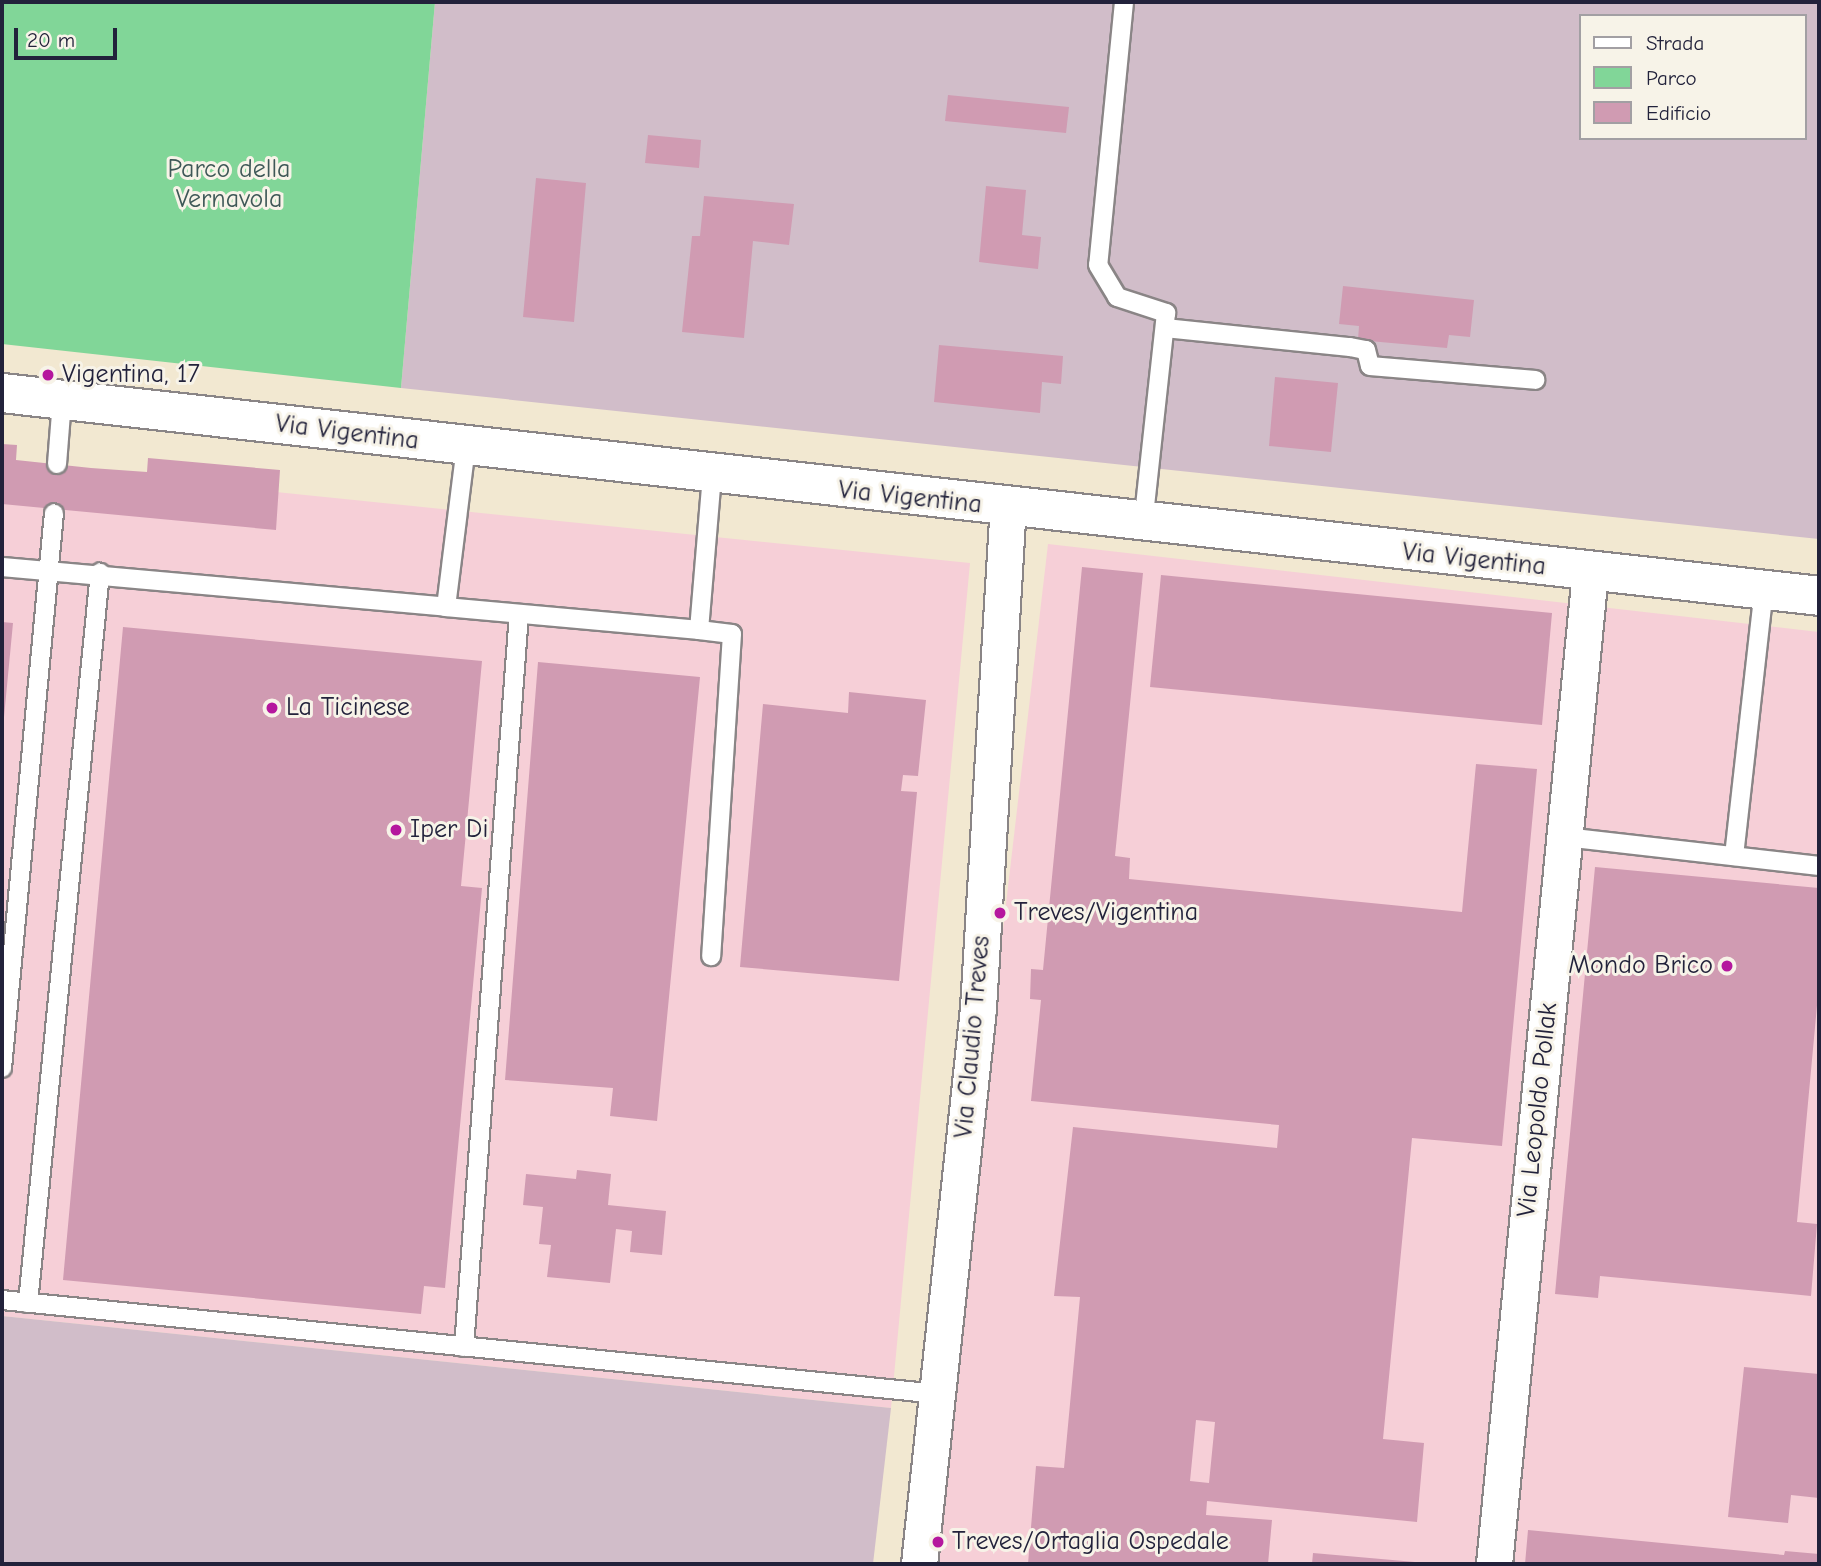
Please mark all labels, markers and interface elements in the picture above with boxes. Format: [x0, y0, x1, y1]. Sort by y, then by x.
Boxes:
scale bar [18, 14, 121, 58]
legend [1580, 14, 1807, 140]
text: 20 m [27, 28, 75, 52]
text: Strada [1646, 31, 1704, 55]
text: Parco [1646, 66, 1697, 90]
text: Edificio [1646, 101, 1711, 125]
park label: Parco della Vernavola [167, 154, 291, 216]
place label: Vigentina, 17 [62, 359, 200, 391]
marker: Vigentina, 17 [40, 367, 56, 383]
street label: Via Vigentina [274, 409, 420, 457]
street label: Via Vigentina [837, 475, 983, 521]
street label: Via Vigentina [1401, 537, 1547, 583]
place label: La Ticinese [286, 692, 410, 724]
marker: La Ticinese [264, 700, 280, 716]
place label: Iper Di [410, 814, 488, 846]
marker: Iper Di [388, 822, 404, 838]
place label: Treves/Vigentina [1014, 897, 1198, 929]
marker: Treves/Vigentina [992, 905, 1008, 921]
street label: Via Claudio Treves [949, 935, 997, 1139]
place label: Mondo Brico [1568, 950, 1713, 982]
marker: Mondo Brico [1719, 958, 1735, 974]
street label: Via Leopoldo Pollak [1511, 1001, 1565, 1219]
place label: Treves/Ortaglia Ospedale [952, 1526, 1229, 1558]
marker: Treves/Ortaglia Ospedale [930, 1534, 946, 1550]

